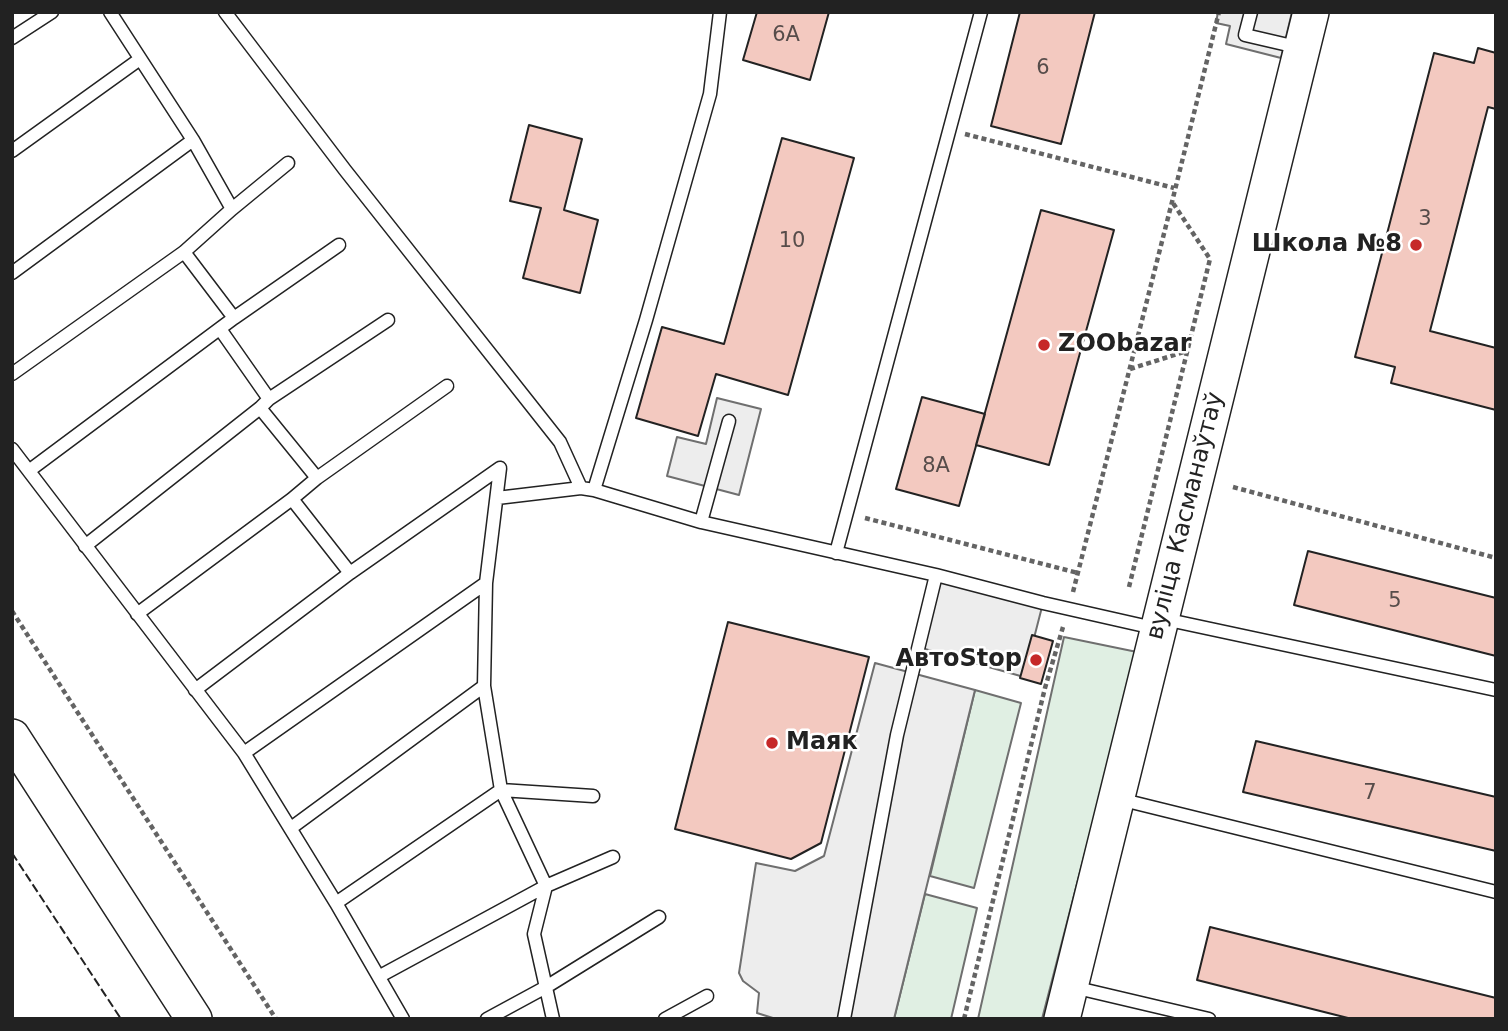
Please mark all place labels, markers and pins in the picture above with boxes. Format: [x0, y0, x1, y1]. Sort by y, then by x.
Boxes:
place label: Школа №8 [1252, 231, 1402, 259]
marker: Школа №8 [1408, 237, 1424, 253]
place label: ZOObazar [1058, 331, 1192, 359]
marker: ZOObazar [1036, 337, 1052, 353]
place label: АвтоStop [895, 646, 1022, 674]
marker: АвтоStop [1028, 652, 1044, 668]
place label: Маяк [786, 729, 858, 757]
marker: Маяк [764, 735, 780, 751]

